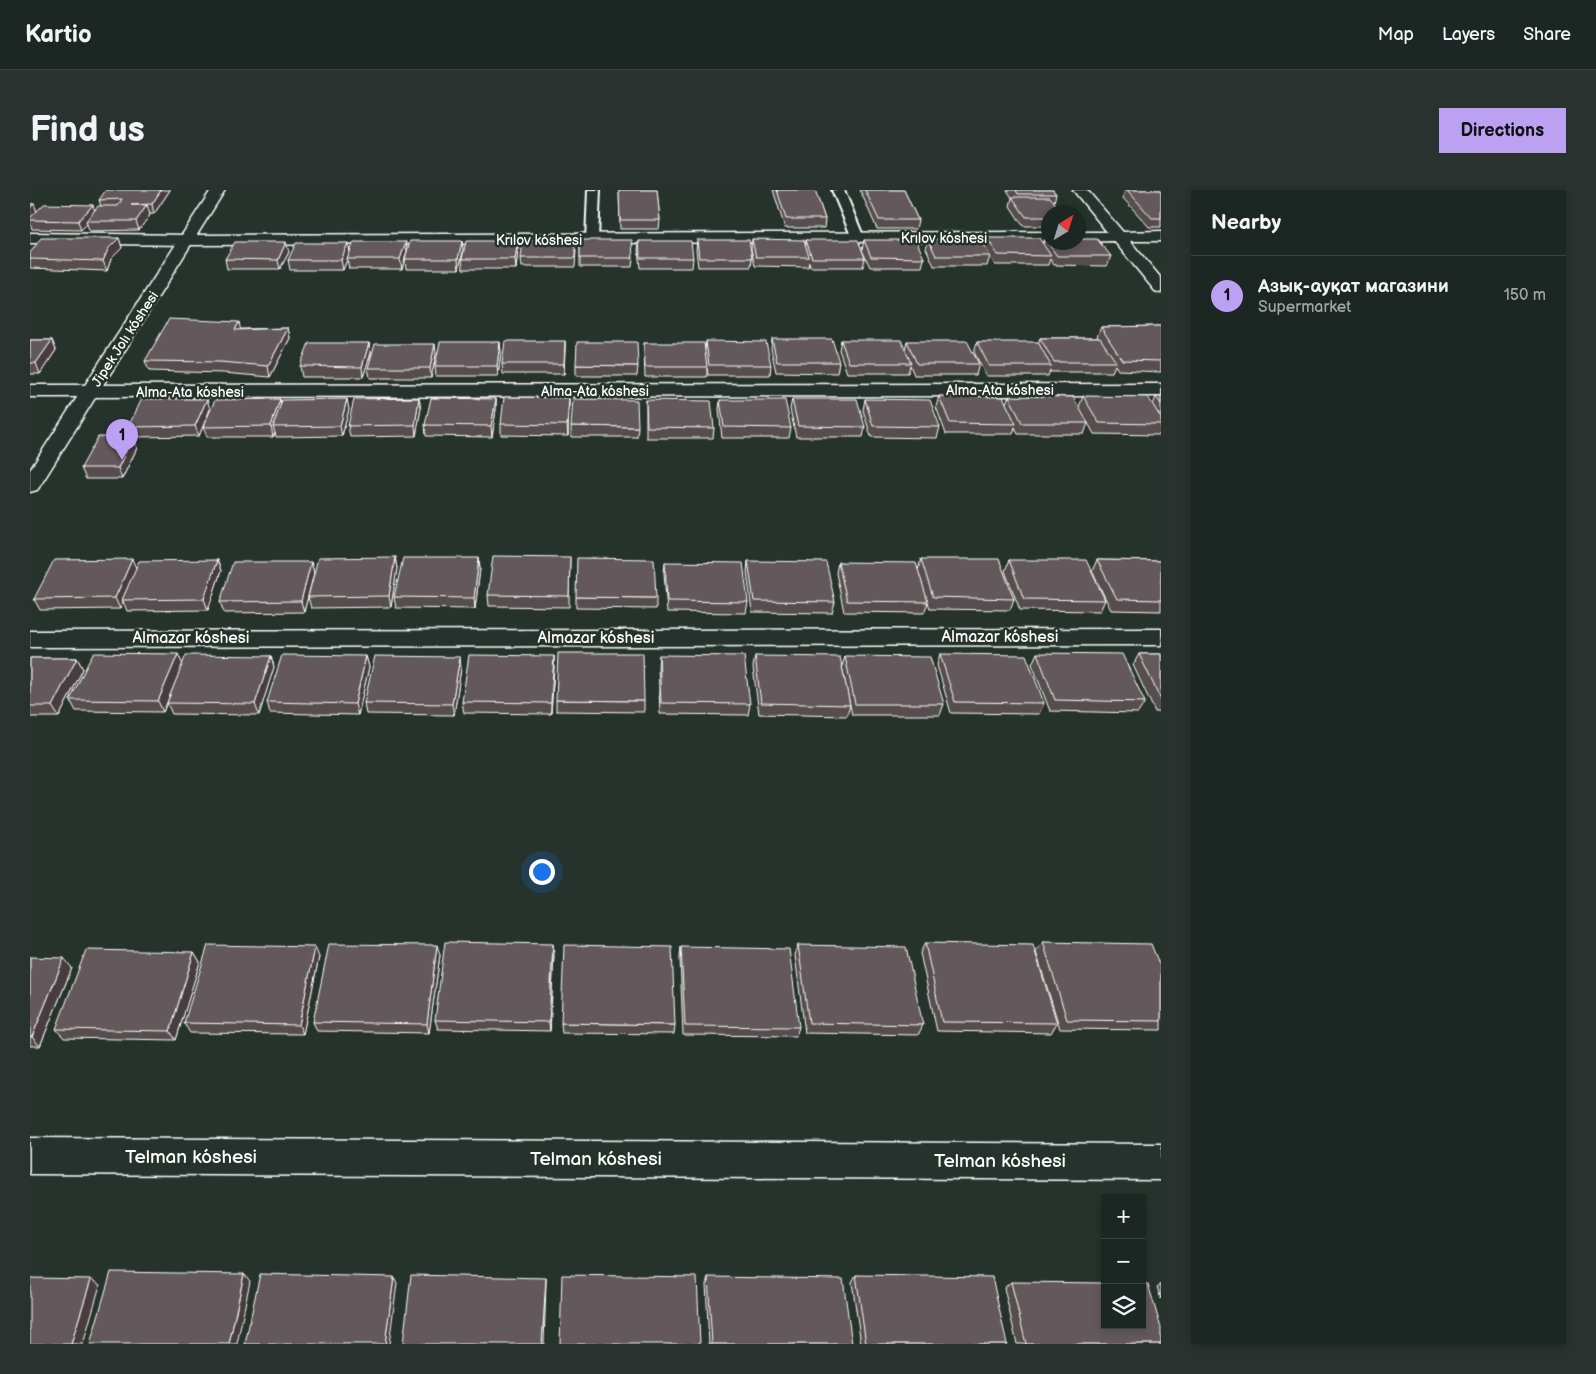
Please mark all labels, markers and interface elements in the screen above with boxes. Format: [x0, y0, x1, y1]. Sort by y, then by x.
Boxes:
text: Kartio [25, 20, 92, 49]
text: Map [1378, 24, 1414, 45]
text: Layers [1442, 24, 1495, 45]
text: Share [1523, 24, 1571, 45]
button: Directions [1439, 108, 1566, 153]
text: Find us [30, 109, 145, 152]
north arrow [1041, 205, 1086, 250]
text: Nearby [1211, 210, 1281, 235]
street label: Krılov kóshesi [901, 230, 987, 247]
street label: Krılov kóshesi [496, 232, 582, 249]
text: Азық-ауқат магазини [1258, 275, 1449, 298]
text: 1 [1224, 286, 1230, 305]
text: 150 m [1504, 286, 1546, 305]
street label: Jipek Jolı kóshesi [88, 288, 162, 390]
text: Supermarket [1258, 298, 1351, 317]
street label: Alma-Ata kóshesi [946, 382, 1054, 399]
street label: Alma-Ata kóshesi [541, 383, 649, 400]
street label: Alma-Ata kóshesi [136, 384, 244, 401]
pin: 1 [106, 419, 138, 460]
street label: Almazar kóshesi [942, 628, 1058, 647]
street label: Almazar kóshesi [133, 629, 249, 648]
street label: Almazar kóshesi [538, 629, 654, 648]
your location [529, 859, 555, 885]
street label: Telman kóshesi [125, 1146, 257, 1169]
street label: Telman kóshesi [530, 1148, 662, 1171]
street label: Telman kóshesi [934, 1150, 1066, 1173]
map controls [1101, 1194, 1146, 1329]
button: + [1101, 1194, 1146, 1239]
button: − [1101, 1239, 1146, 1284]
button: layers [1101, 1284, 1146, 1329]

